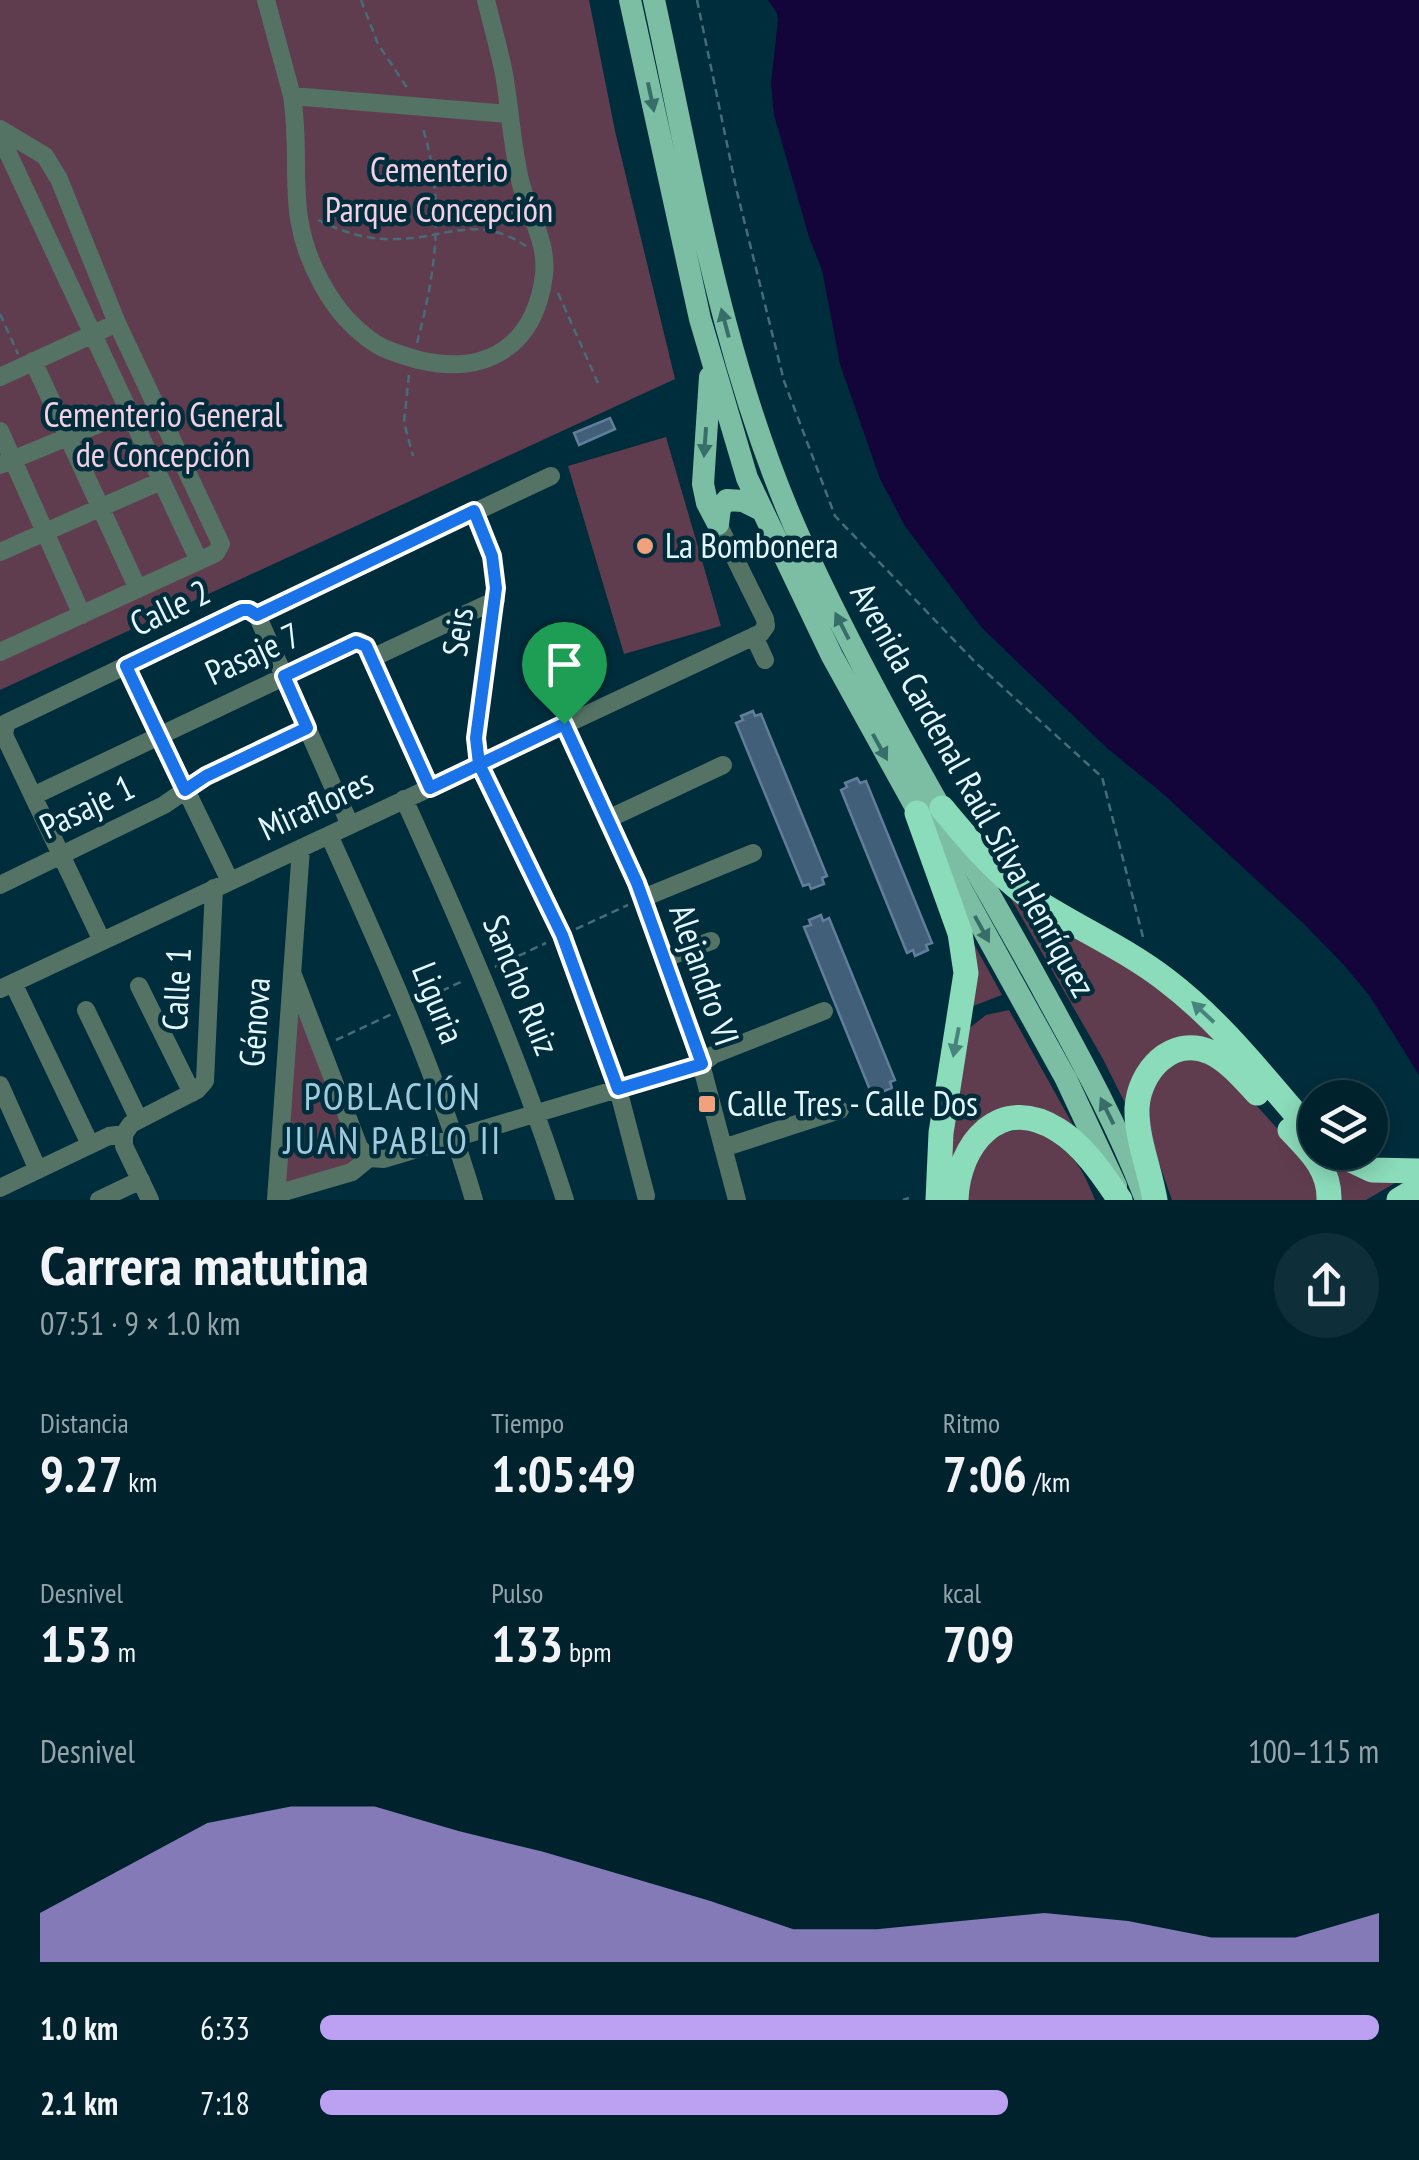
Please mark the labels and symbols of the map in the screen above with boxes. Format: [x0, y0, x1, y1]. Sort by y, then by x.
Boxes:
one-way arrow [644, 82, 660, 113]
park label: Cementerio Parque Concepción [325, 146, 553, 232]
one-way arrow [717, 307, 733, 338]
park label: Cementerio General de Concepción [44, 391, 282, 477]
one-way arrow [697, 427, 713, 459]
place label: La Bombonera [665, 522, 839, 568]
marker: La Bombonera [634, 535, 656, 557]
street label: Calle 2 [122, 568, 217, 646]
street label: Avenida Cardenal Raúl Silva Henríquez [841, 574, 1107, 1005]
street label: Seis [431, 604, 483, 659]
street label: Pasaje 7 [198, 611, 308, 695]
one-way arrow [834, 611, 851, 640]
pin [522, 622, 607, 725]
one-way arrow [871, 732, 888, 761]
street label: Miraflores [251, 758, 380, 850]
street label: Pasaje 1 [32, 764, 142, 849]
street label: Alejandro VI [659, 898, 751, 1052]
street label: Sancho Ruiz [473, 908, 571, 1061]
one-way arrow [974, 914, 991, 943]
street label: Calle 1 [151, 946, 201, 1032]
street label: Liguria [402, 955, 476, 1050]
street label: Génova [228, 976, 280, 1068]
one-way arrow [1191, 1001, 1215, 1024]
one-way arrow [948, 1027, 964, 1058]
district label: POBLACIÓN JUAN PABLO II [282, 1071, 503, 1164]
place label: Calle Tres - Calle Dos [727, 1080, 978, 1126]
marker: Calle Tres - Calle Dos [696, 1093, 718, 1115]
one-way arrow [1099, 1096, 1116, 1125]

